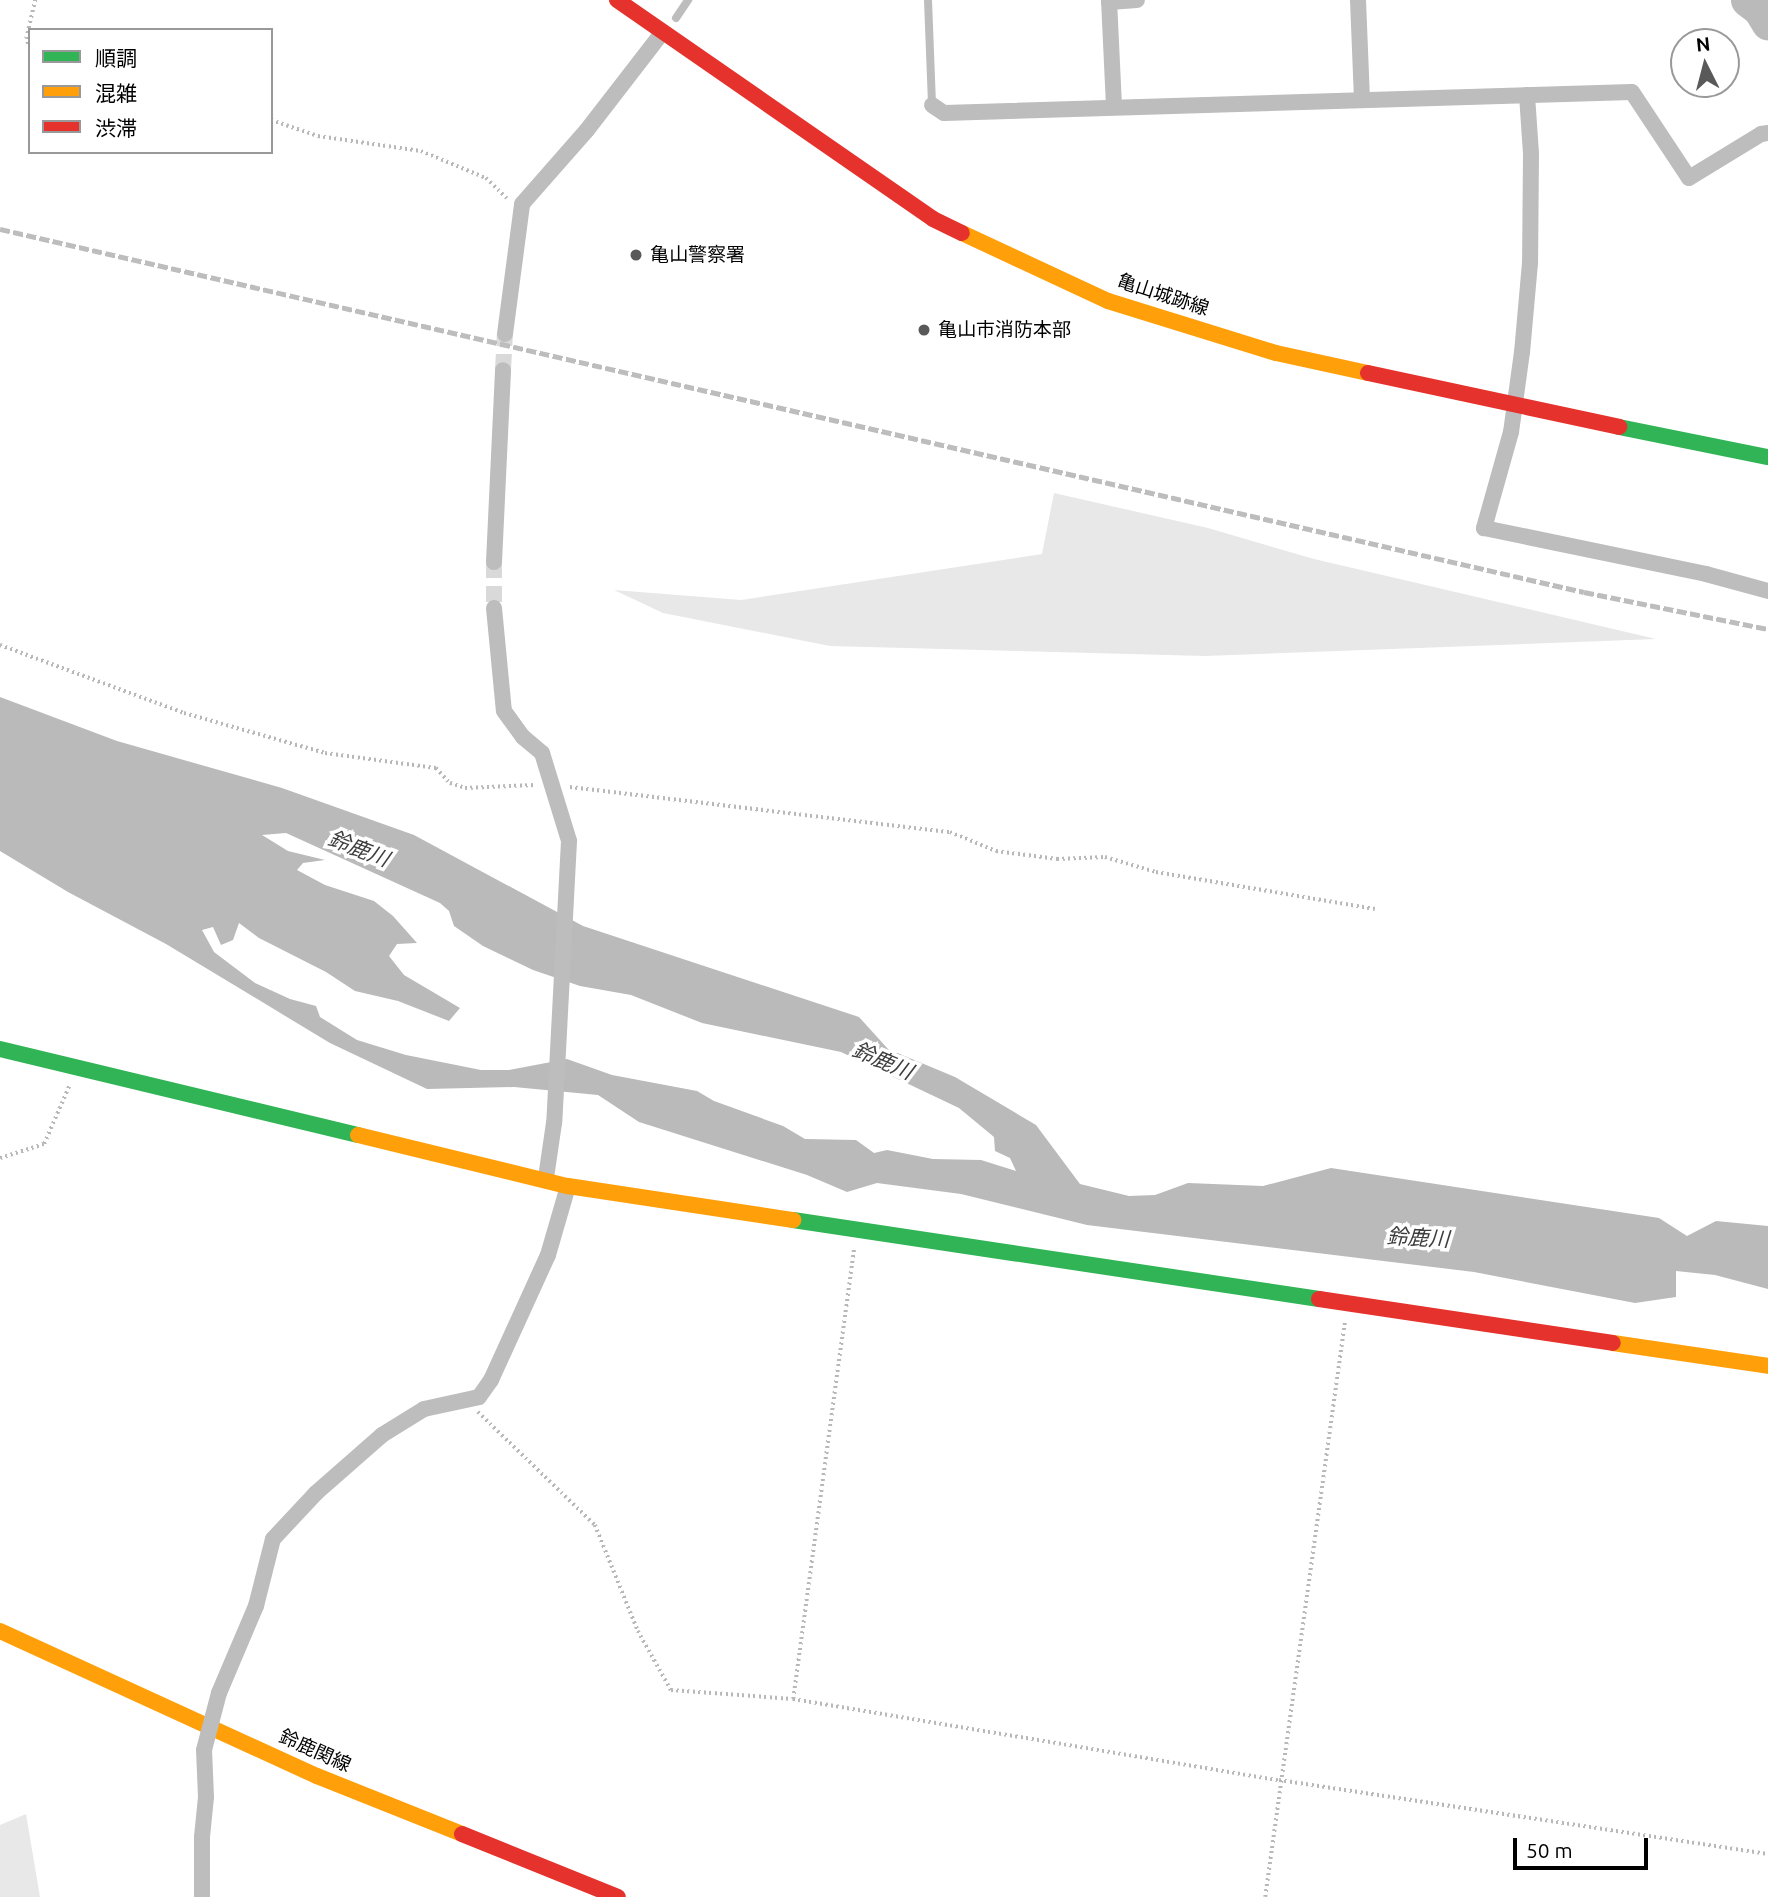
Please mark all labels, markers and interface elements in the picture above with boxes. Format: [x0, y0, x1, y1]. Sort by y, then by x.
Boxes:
legend [28, 28, 273, 154]
north arrow [1670, 28, 1740, 98]
text: N [1695, 32, 1711, 56]
text: 順調 [95, 46, 137, 70]
text: 混雑 [95, 81, 137, 105]
text: 渋滞 [95, 116, 137, 140]
place label: 亀山警察署 [650, 244, 745, 266]
marker: 亀山警察署 [628, 247, 644, 263]
street label: 亀山城跡線 [1114, 269, 1212, 321]
place label: 亀山市消防本部 [938, 319, 1071, 341]
marker: 亀山市消防本部 [916, 322, 932, 338]
water label: 鈴鹿川 [325, 825, 393, 871]
water label: 鈴鹿川 [849, 1036, 917, 1084]
water label: 鈴鹿川 [1386, 1223, 1450, 1251]
street label: 鈴鹿関線 [276, 1725, 354, 1777]
scale bar [1516, 1824, 1651, 1868]
text: 50 m [1526, 1838, 1573, 1862]

